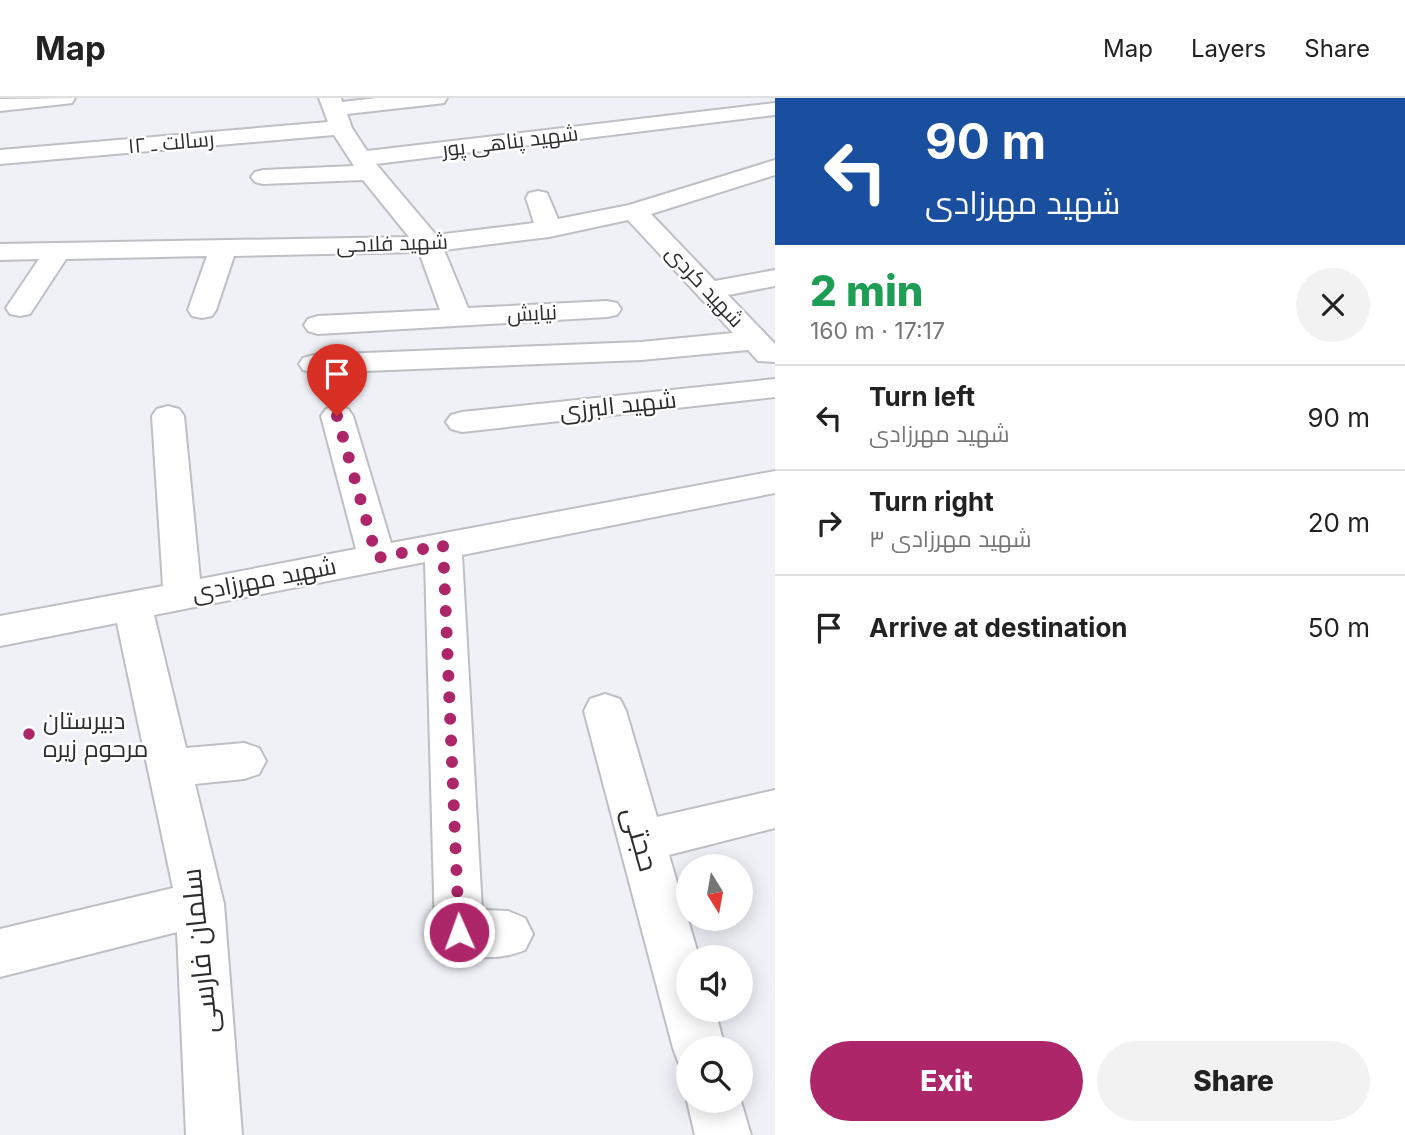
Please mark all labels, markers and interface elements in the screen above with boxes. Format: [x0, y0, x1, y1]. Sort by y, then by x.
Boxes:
text: Map [35, 28, 106, 68]
text: Map [1103, 34, 1153, 63]
text: Layers [1191, 34, 1266, 63]
text: Share [1304, 34, 1370, 63]
text: 90 m [925, 112, 1046, 171]
street label: شهید پناهی پور [440, 120, 580, 164]
street label: رسالت ـ ۱۲ [127, 126, 215, 158]
icon: left [810, 126, 901, 217]
text: شهید مهرزادی [925, 183, 1121, 222]
street label: شهید فلاحی [336, 229, 448, 258]
street label: شهید کردی [660, 240, 749, 333]
text: 2 min [810, 265, 924, 316]
button: close [1296, 268, 1370, 342]
street label: نیایش [506, 299, 558, 328]
text: 160 m · 17:17 [810, 317, 945, 345]
pin [307, 344, 367, 416]
icon: arrive [318, 355, 356, 393]
text: Turn left [869, 381, 975, 412]
street label: شهید البرزی [558, 384, 678, 426]
icon: left [810, 399, 848, 437]
text: 90 m [1307, 402, 1370, 433]
text: شهید مهرزادی [869, 420, 1010, 448]
text: Turn right [869, 486, 994, 517]
icon: right [810, 504, 848, 542]
text: 20 m [1308, 507, 1370, 538]
text: شهید مهرزادی ۳ [869, 525, 1032, 553]
street label: شهید مهرزادی [189, 551, 339, 607]
icon: arrive [810, 609, 848, 647]
text: Arrive at destination [869, 612, 1128, 643]
text: 50 m [1308, 612, 1370, 643]
place label: دبیرستان مرحوم زیره [43, 706, 149, 765]
marker: دبیرستان مرحوم زیره [21, 726, 37, 742]
street label: حجتی [616, 803, 666, 875]
north arrow [676, 854, 752, 931]
map controls [676, 854, 753, 1113]
street label: سلمان فارسی [173, 867, 225, 1035]
position arrow [422, 895, 496, 969]
button: sound [676, 945, 753, 1022]
button: search [676, 1036, 753, 1113]
button: Exit [810, 1041, 1083, 1121]
button: Share [1097, 1041, 1370, 1121]

